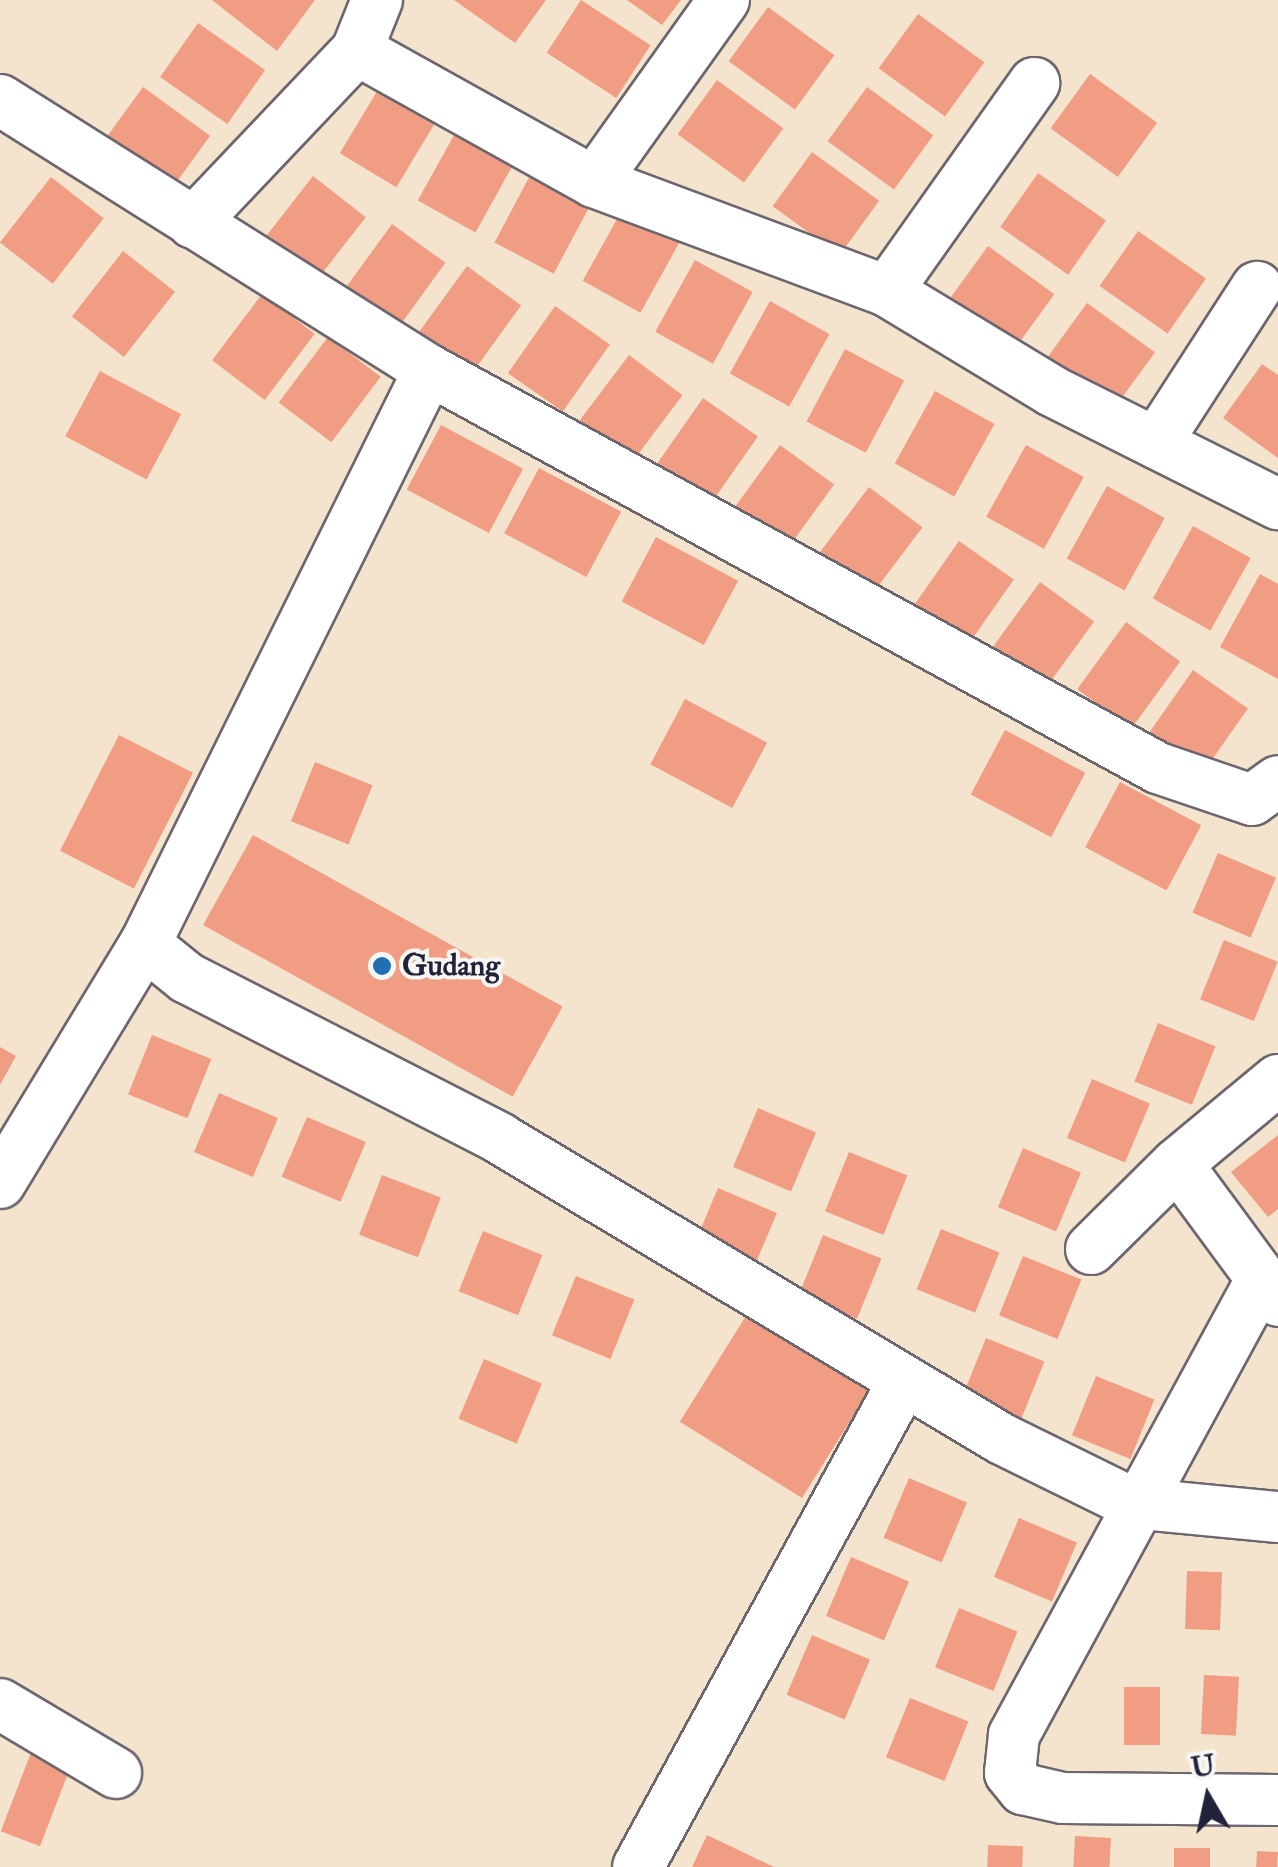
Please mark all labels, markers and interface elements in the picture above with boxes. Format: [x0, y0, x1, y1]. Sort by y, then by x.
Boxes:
place label: Gudang [402, 948, 500, 984]
marker: Gudang [371, 955, 393, 977]
north arrow [1158, 1747, 1258, 1847]
text: U [1189, 1748, 1218, 1786]

